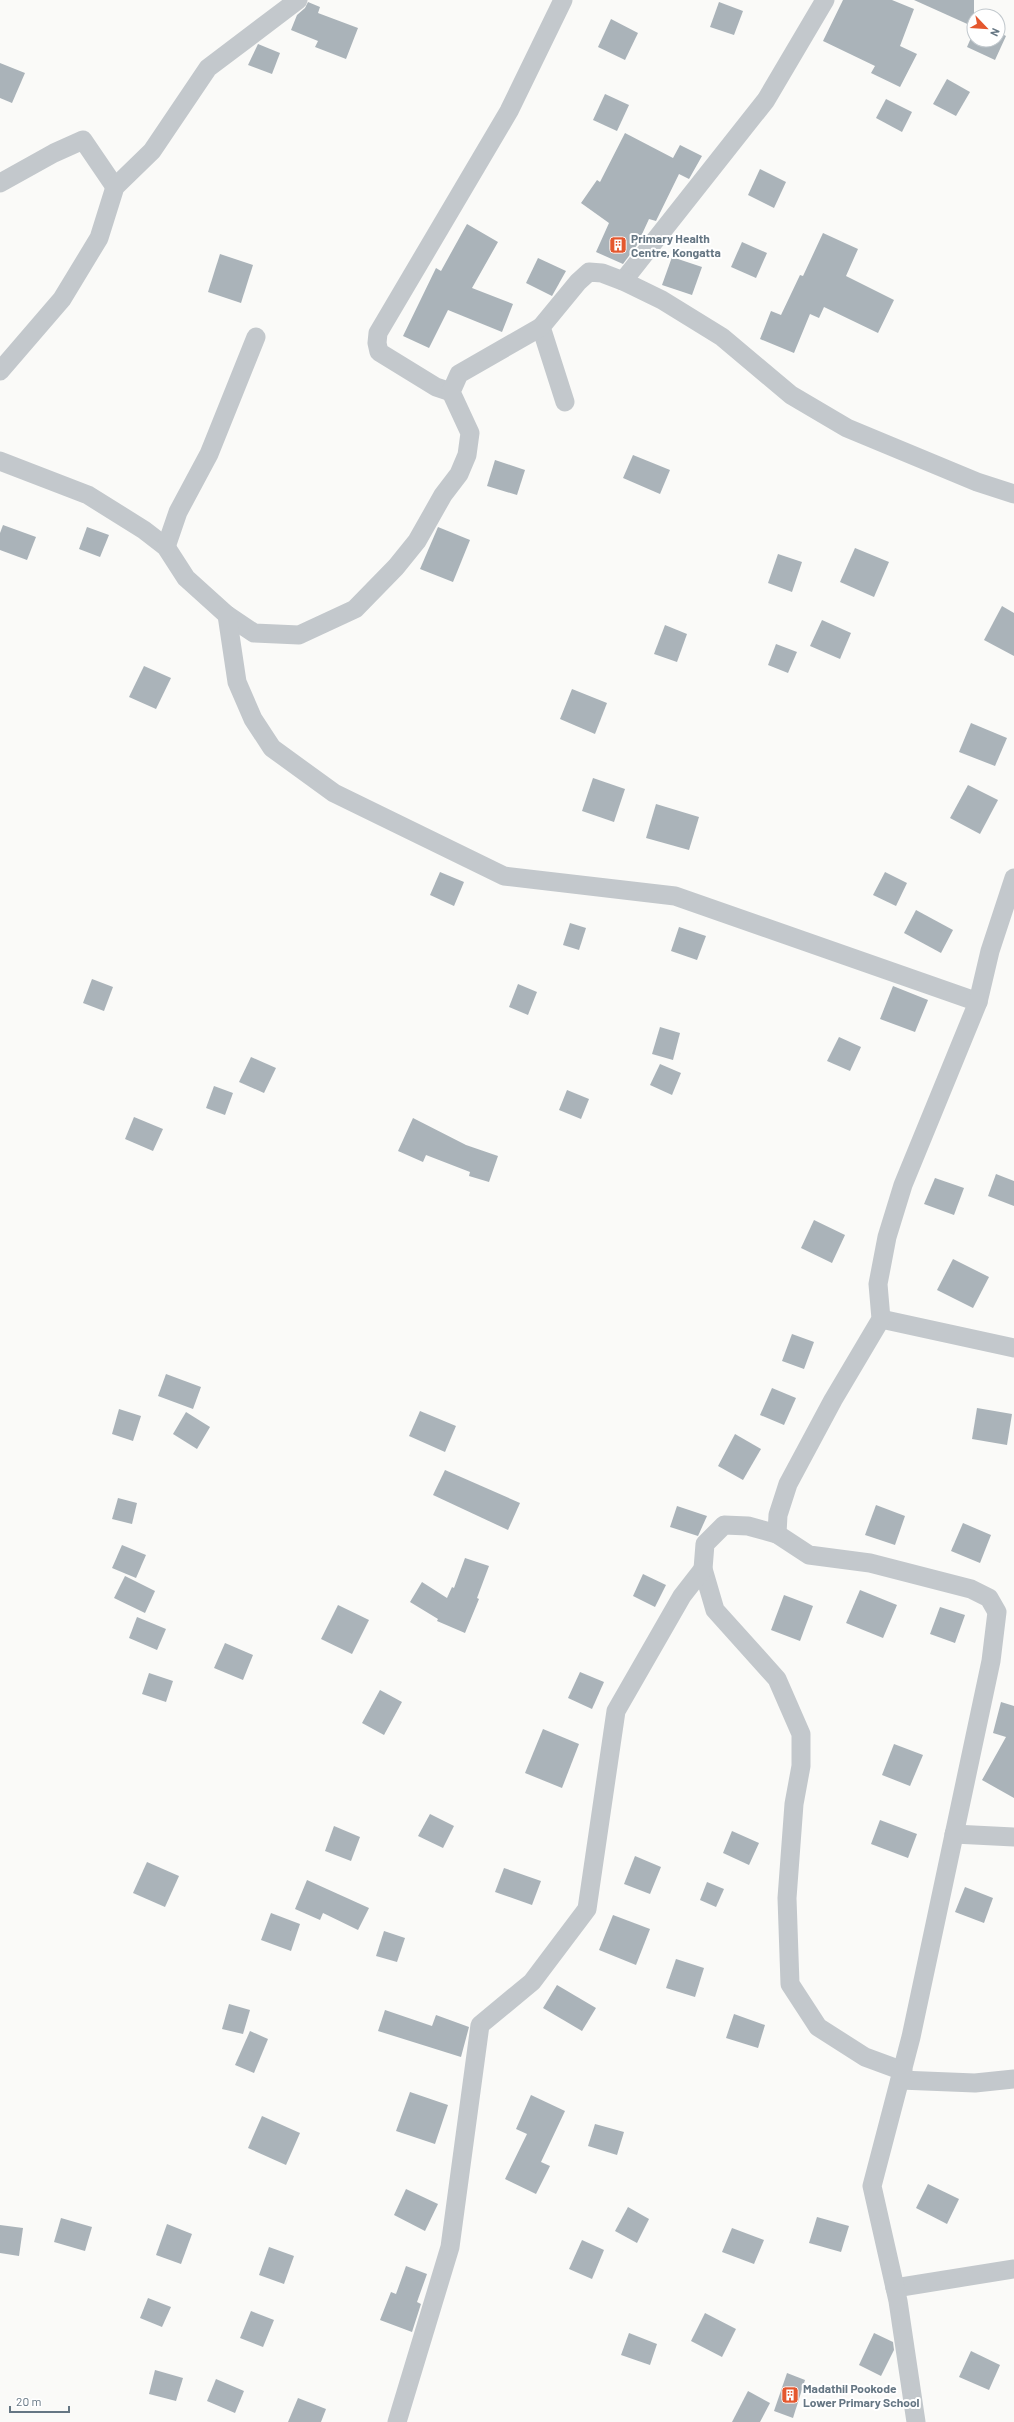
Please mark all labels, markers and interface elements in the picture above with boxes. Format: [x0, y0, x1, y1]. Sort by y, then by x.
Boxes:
north arrow [966, 8, 1006, 48]
text: N [988, 26, 1003, 39]
place label: Primary Health Centre, Kongatta [631, 231, 721, 259]
building icon: Primary Health Centre, Kongatta [608, 235, 628, 255]
place label: Madathil Pookode Lower Primary School [803, 2381, 920, 2409]
building icon: Madathil Pookode Lower Primary School [780, 2385, 800, 2405]
scale bar [10, 2388, 69, 2414]
text: 20 m [16, 2394, 42, 2408]

